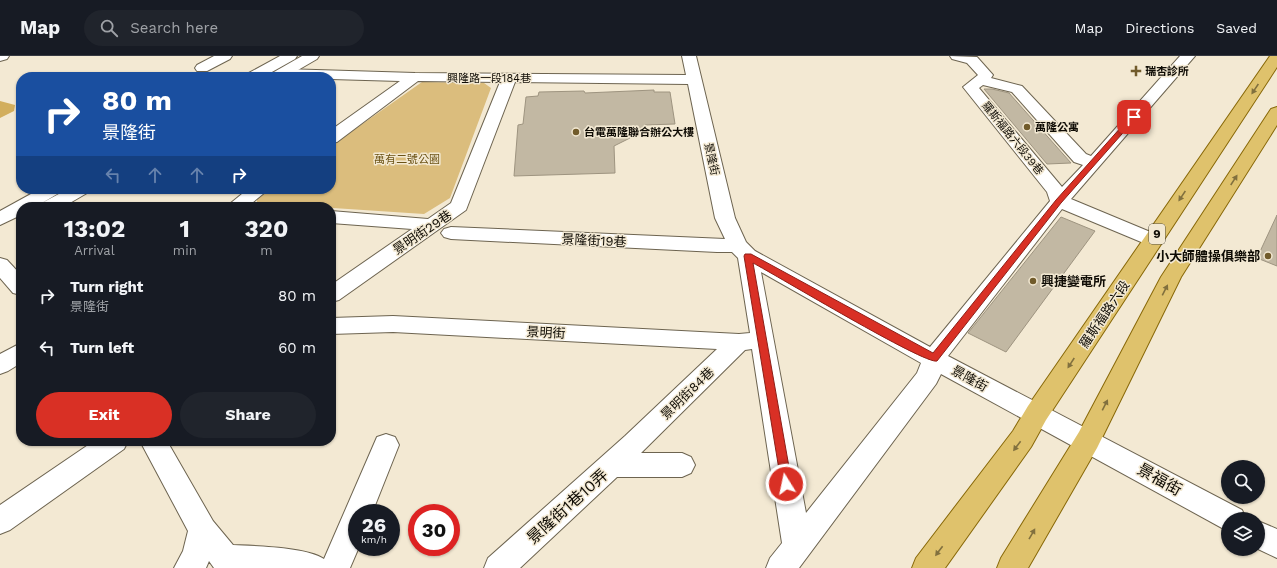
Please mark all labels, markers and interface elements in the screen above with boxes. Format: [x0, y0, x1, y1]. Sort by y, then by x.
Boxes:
search box [84, 10, 364, 46]
text: Map [20, 16, 60, 39]
icon: search [98, 17, 120, 39]
text: Search here [130, 19, 218, 37]
text: Map [1075, 20, 1103, 36]
text: Directions [1125, 20, 1194, 36]
text: Saved [1216, 20, 1257, 36]
marker: 瑞杏診所 [1130, 65, 1142, 77]
place label: 瑞杏診所 [1145, 65, 1189, 78]
street label: 興隆路一段184巷 [447, 72, 531, 85]
one-way arrow [1251, 83, 1259, 94]
text: 80 m [102, 84, 172, 117]
icon: right [36, 88, 88, 140]
street label: 羅斯福路六段39巷 [979, 99, 1046, 177]
pin [1117, 100, 1151, 134]
icon: arrive [1123, 106, 1145, 128]
place label: 萬隆公寓 [1035, 121, 1079, 134]
text: 景隆街 [102, 122, 156, 143]
marker: 萬隆公寓 [1022, 122, 1032, 132]
place label: 台電萬隆聯合辦公大樓 [584, 126, 694, 139]
marker: 台電萬隆聯合辦公大樓 [571, 127, 581, 137]
street label: 景隆街 [701, 142, 722, 177]
park label: 萬有二號公園 [374, 153, 440, 166]
icon: left [102, 164, 124, 186]
icon: ahead [144, 164, 166, 186]
icon: ahead [186, 164, 208, 186]
icon: right [228, 164, 250, 186]
one-way arrow [1230, 175, 1238, 185]
one-way arrow [1178, 191, 1186, 202]
street label: 景明街29巷 [390, 207, 454, 258]
text: 13:02 [64, 215, 125, 243]
text: 1 [180, 215, 190, 243]
text: 320 [244, 215, 288, 243]
road number: 9 [1149, 224, 1165, 244]
street label: 景隆街19巷 [561, 231, 627, 250]
text: Arrival [74, 243, 115, 258]
text: min [173, 243, 197, 258]
text: m [260, 243, 273, 258]
place label: 小大師體操俱樂部 [1156, 249, 1260, 264]
marker: 小大師體操俱樂部 [1263, 251, 1273, 261]
place label: 興捷變電所 [1041, 274, 1106, 289]
marker: 興捷變電所 [1028, 276, 1038, 286]
text: Turn right [70, 278, 143, 296]
street label: 羅斯福路六段 [1076, 278, 1132, 351]
one-way arrow [1161, 284, 1168, 296]
icon: right [36, 285, 58, 307]
text: 80 m [278, 287, 316, 305]
text: 景隆街 [70, 299, 109, 314]
street label: 景明街 [526, 324, 566, 341]
icon: left [36, 337, 58, 359]
text: Turn left [70, 339, 134, 357]
text: 60 m [278, 339, 316, 357]
one-way arrow [1068, 357, 1075, 369]
street label: 景隆街 [949, 362, 990, 394]
street label: 景明街84巷 [658, 364, 717, 422]
button: Exit [36, 392, 172, 438]
button: Share [180, 392, 316, 438]
one-way arrow [1102, 400, 1108, 411]
one-way arrow [1013, 441, 1021, 452]
street label: 景福街 [1134, 459, 1185, 499]
map controls [1221, 460, 1265, 556]
button: search [1221, 460, 1265, 504]
position arrow [765, 463, 807, 505]
street label: 景隆街1巷10弄 [523, 465, 612, 548]
speed limit sign: 30 [408, 504, 460, 556]
button: layers [1221, 512, 1265, 556]
text: 26 [362, 513, 386, 537]
one-way arrow [1028, 528, 1035, 540]
text: km/h [361, 534, 387, 545]
one-way arrow [935, 545, 944, 556]

